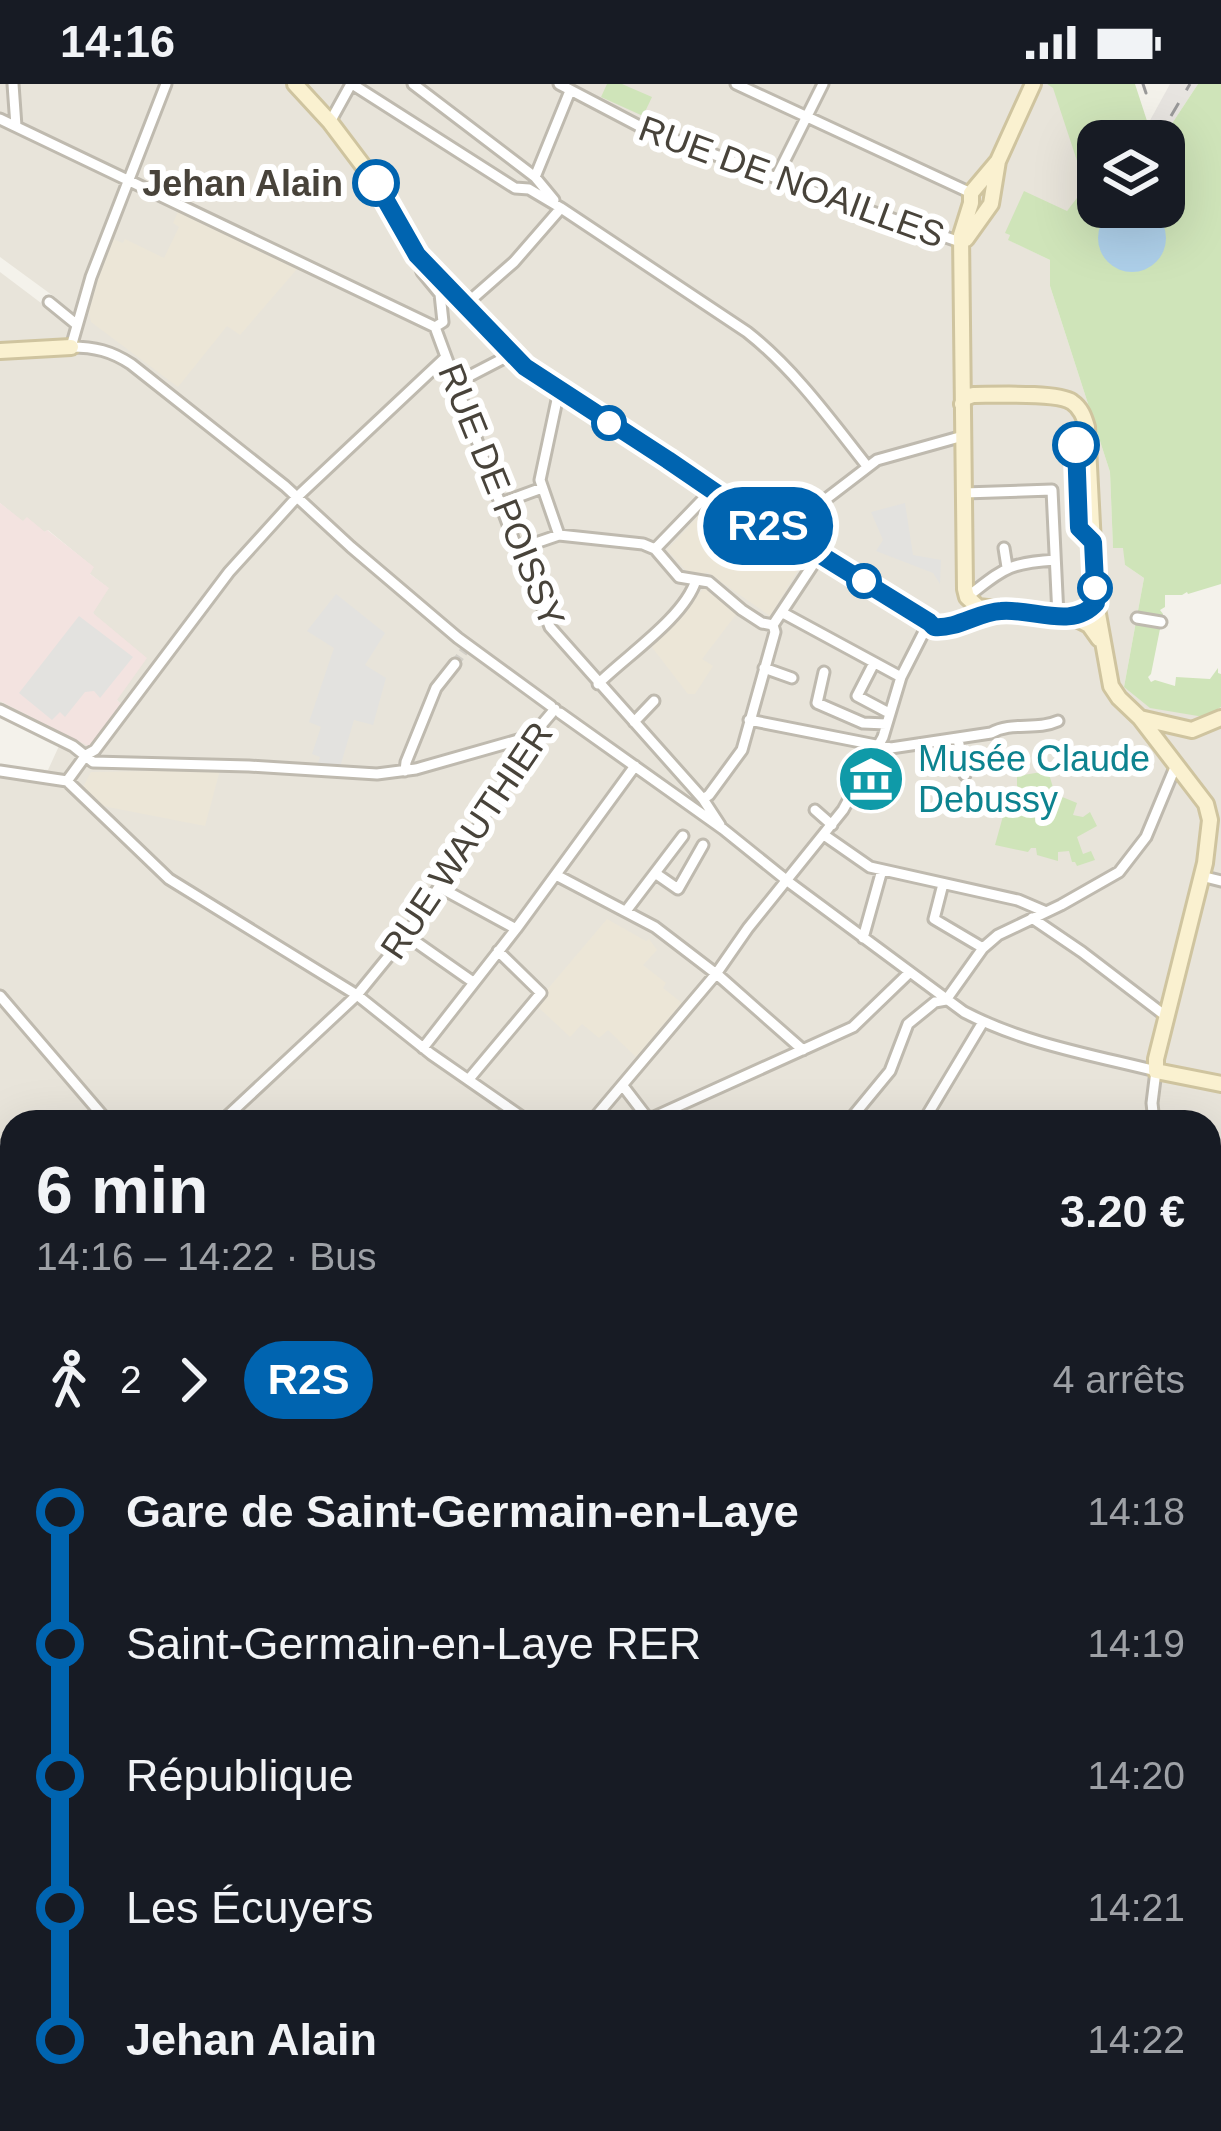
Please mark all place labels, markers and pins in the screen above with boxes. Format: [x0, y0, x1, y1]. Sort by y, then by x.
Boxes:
marker: Jehan Alain [354, 161, 398, 205]
place label: Jehan Alain [142, 163, 343, 204]
unlabelled marker [593, 407, 625, 439]
unlabelled marker [1054, 423, 1098, 467]
unlabelled marker [848, 565, 880, 597]
unlabelled marker [1079, 572, 1111, 604]
place label: Musée Claude Debussy [918, 738, 1150, 820]
museum icon: Musée Claude Debussy [836, 744, 906, 814]

